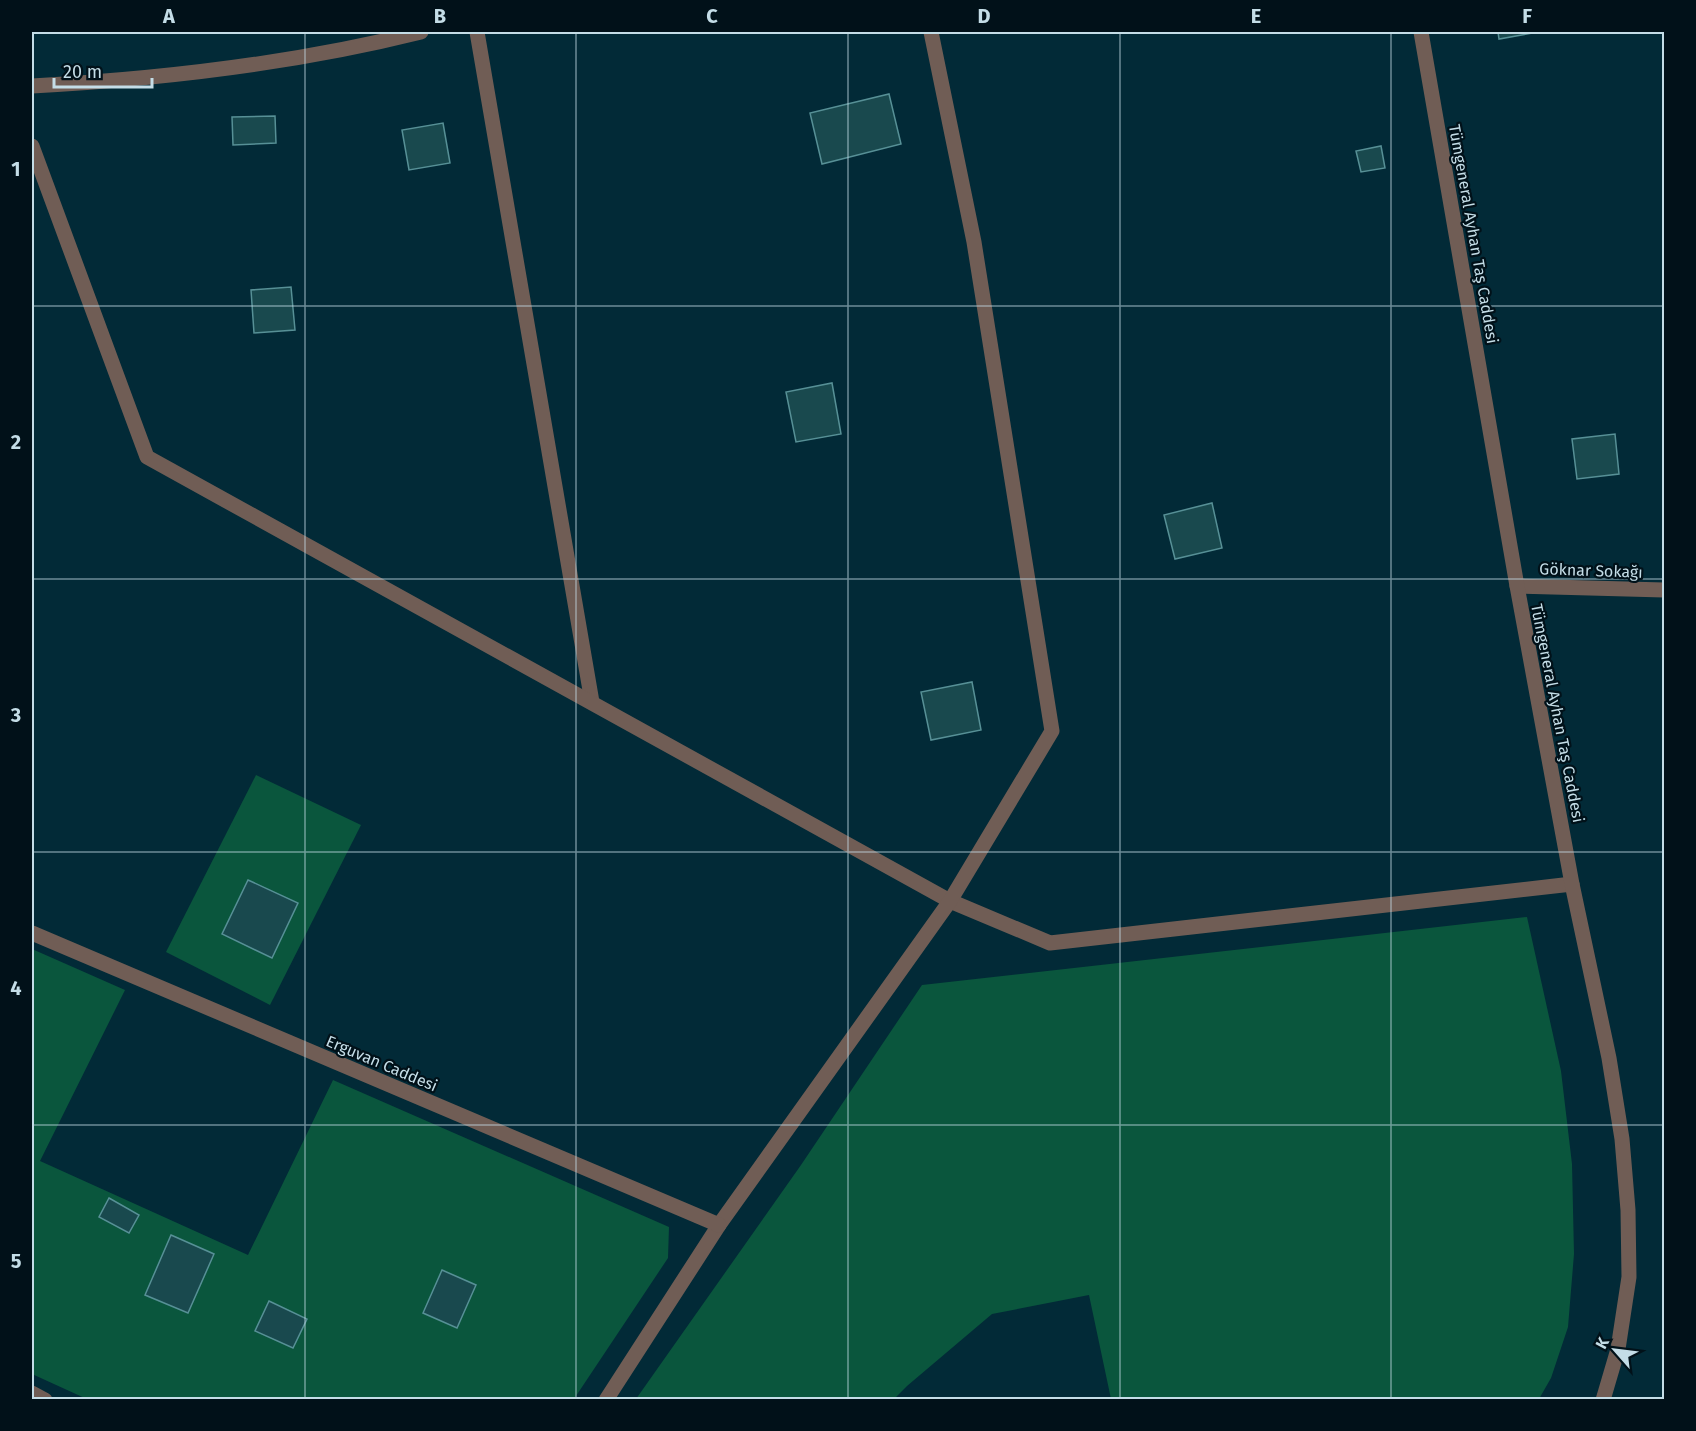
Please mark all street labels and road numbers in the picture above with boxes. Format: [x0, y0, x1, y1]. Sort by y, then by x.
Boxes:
street label: Tümgeneral Ayhan Taş Caddesi [1444, 123, 1502, 345]
street label: Göknar Sokağı [1539, 559, 1643, 582]
street label: Tümgeneral Ayhan Taş Caddesi [1526, 602, 1588, 824]
street label: Erguvan Caddesi [323, 1031, 440, 1095]

